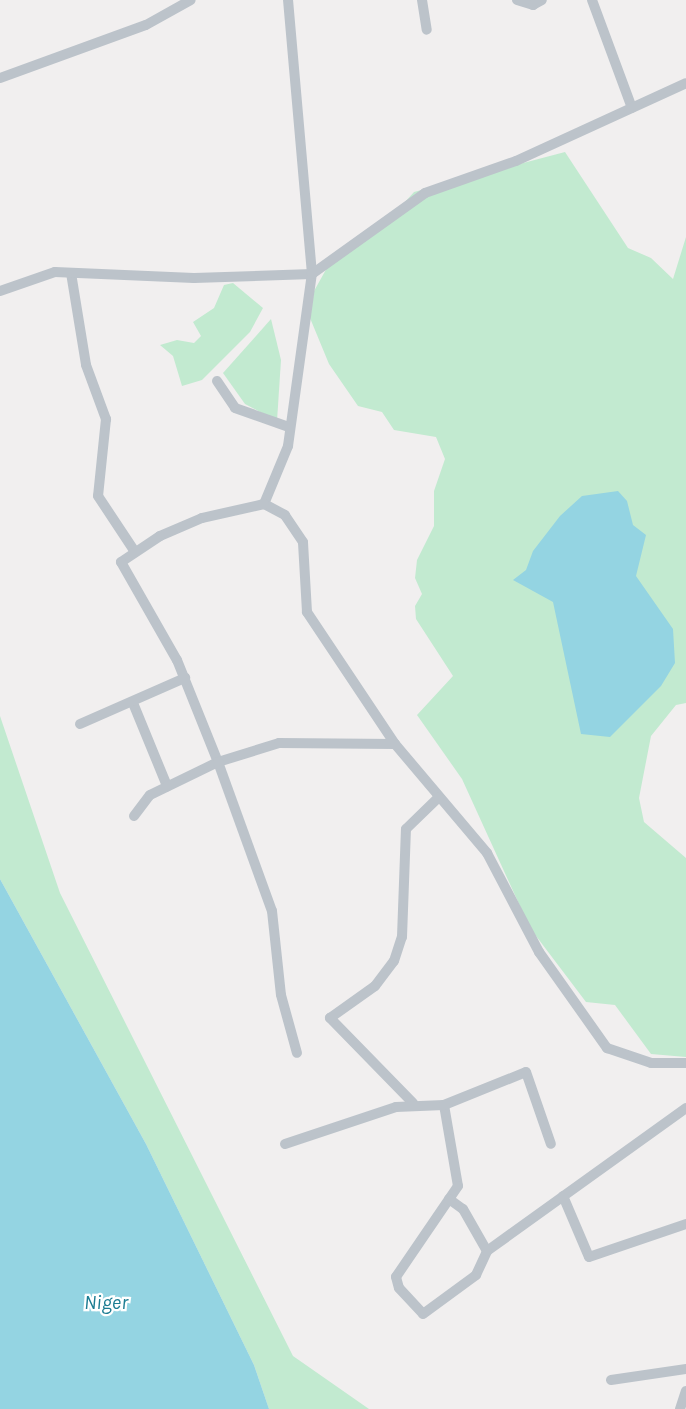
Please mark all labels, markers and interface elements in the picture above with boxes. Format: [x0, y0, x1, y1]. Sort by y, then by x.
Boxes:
water label: Niger [84, 1290, 128, 1314]

